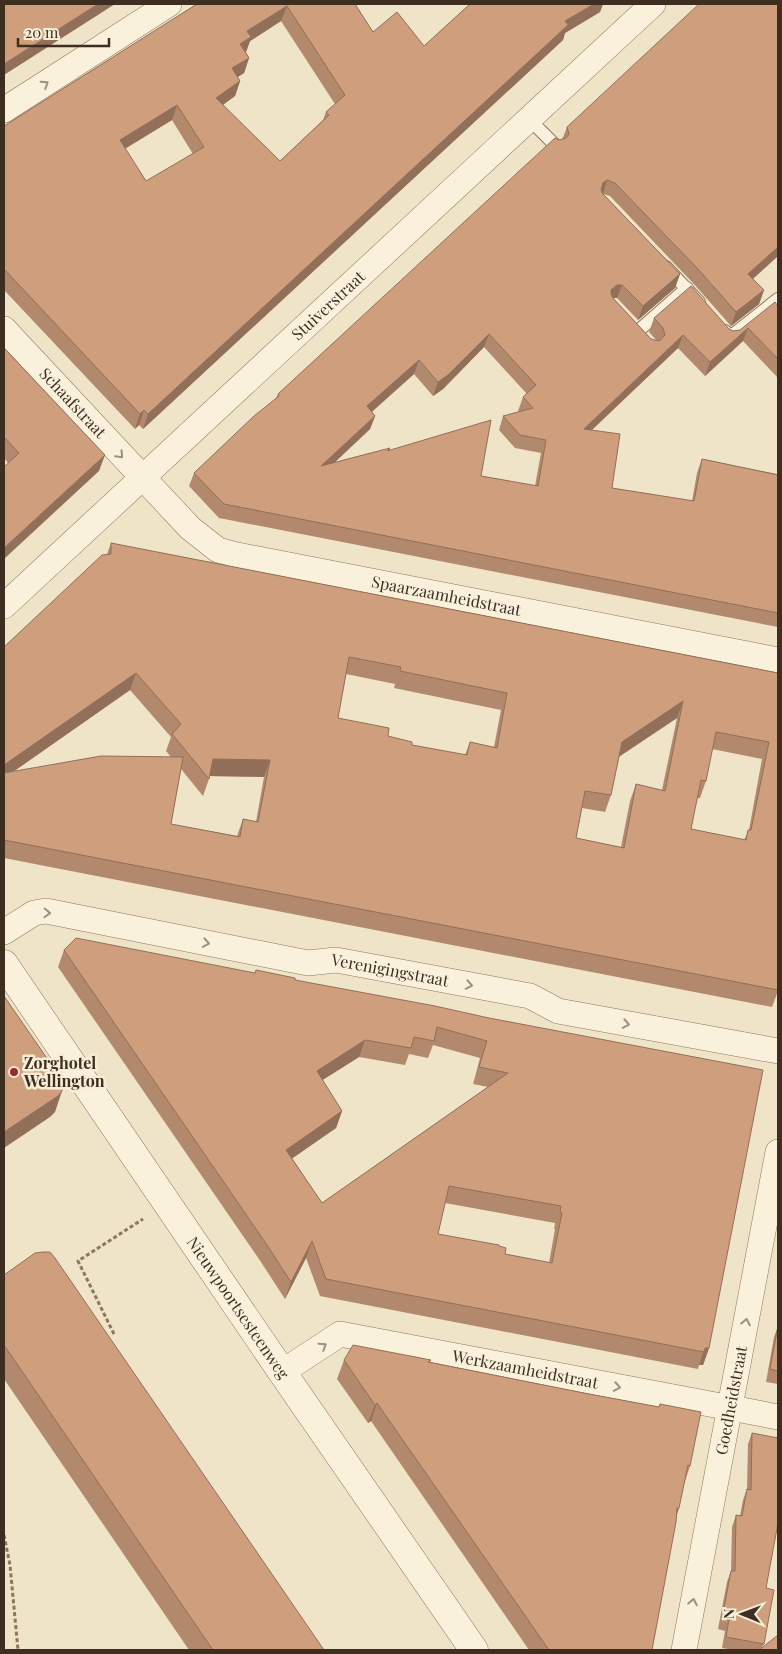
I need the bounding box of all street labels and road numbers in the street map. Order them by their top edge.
street label: Stuiverstraat [287,266,369,344]
street label: Schaafstraat [35,363,111,442]
street label: Spaarzaamheidstraat [370,570,523,620]
street label: Verenigingstraat [329,948,451,991]
street label: Nieuwpoortsesteenweg [183,1232,295,1383]
street label: Werkzaamheidstraat [450,1344,600,1393]
street label: Goedheidstraat [710,1344,751,1457]

